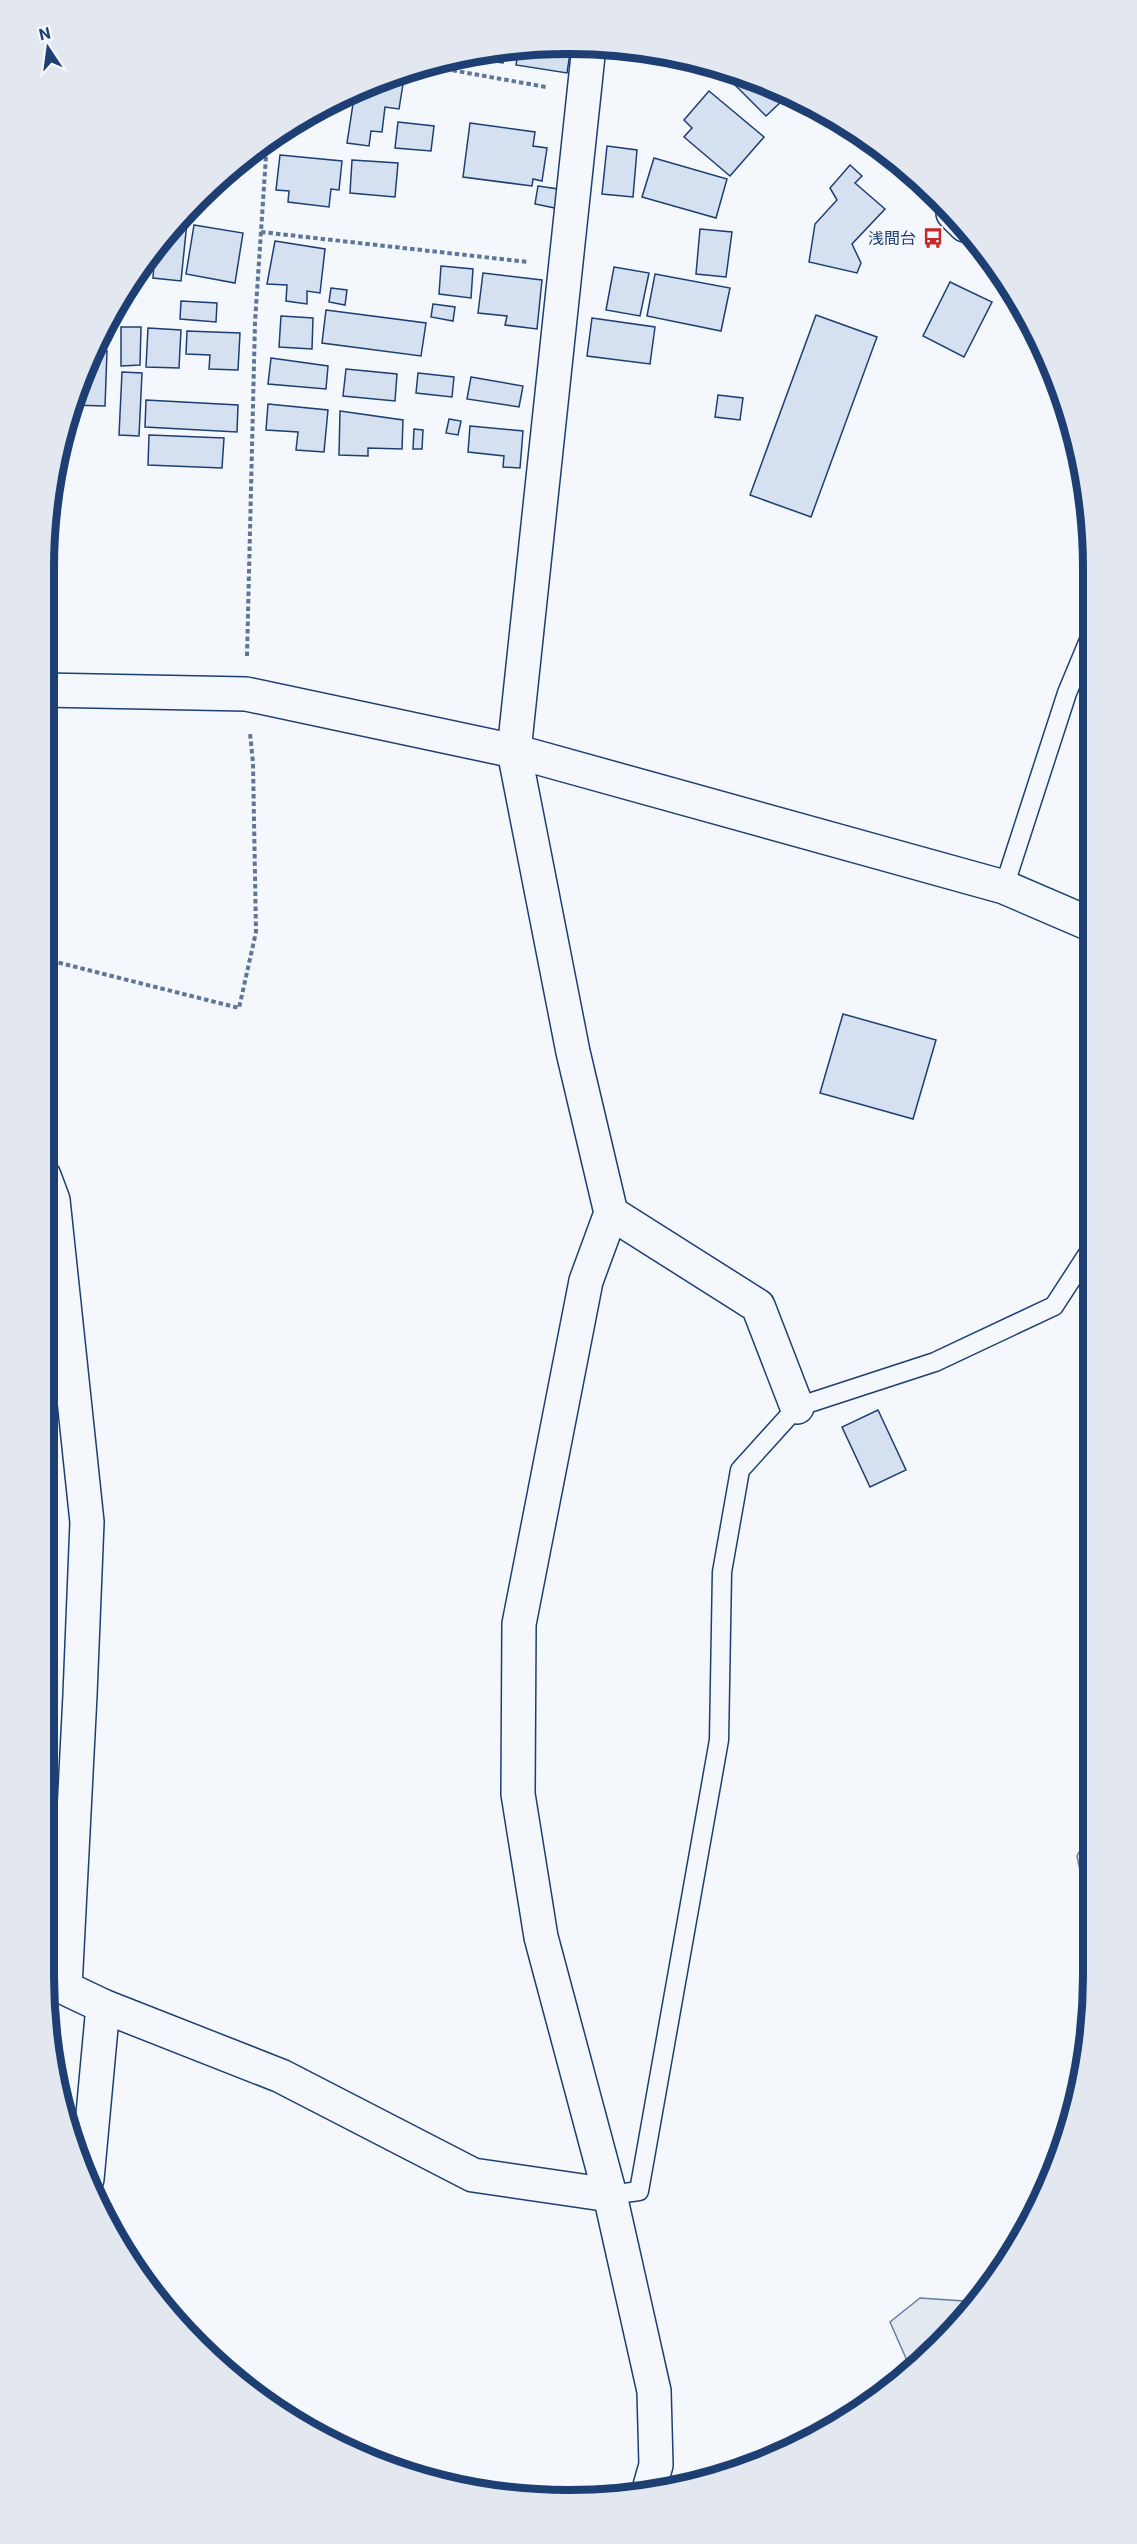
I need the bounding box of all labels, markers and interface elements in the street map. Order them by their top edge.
north arrow [18,18,78,78]
text: N [37,23,52,44]
bus stop icon: 浅間台 [921,226,945,250]
place label: 浅間台 [868,229,916,248]

